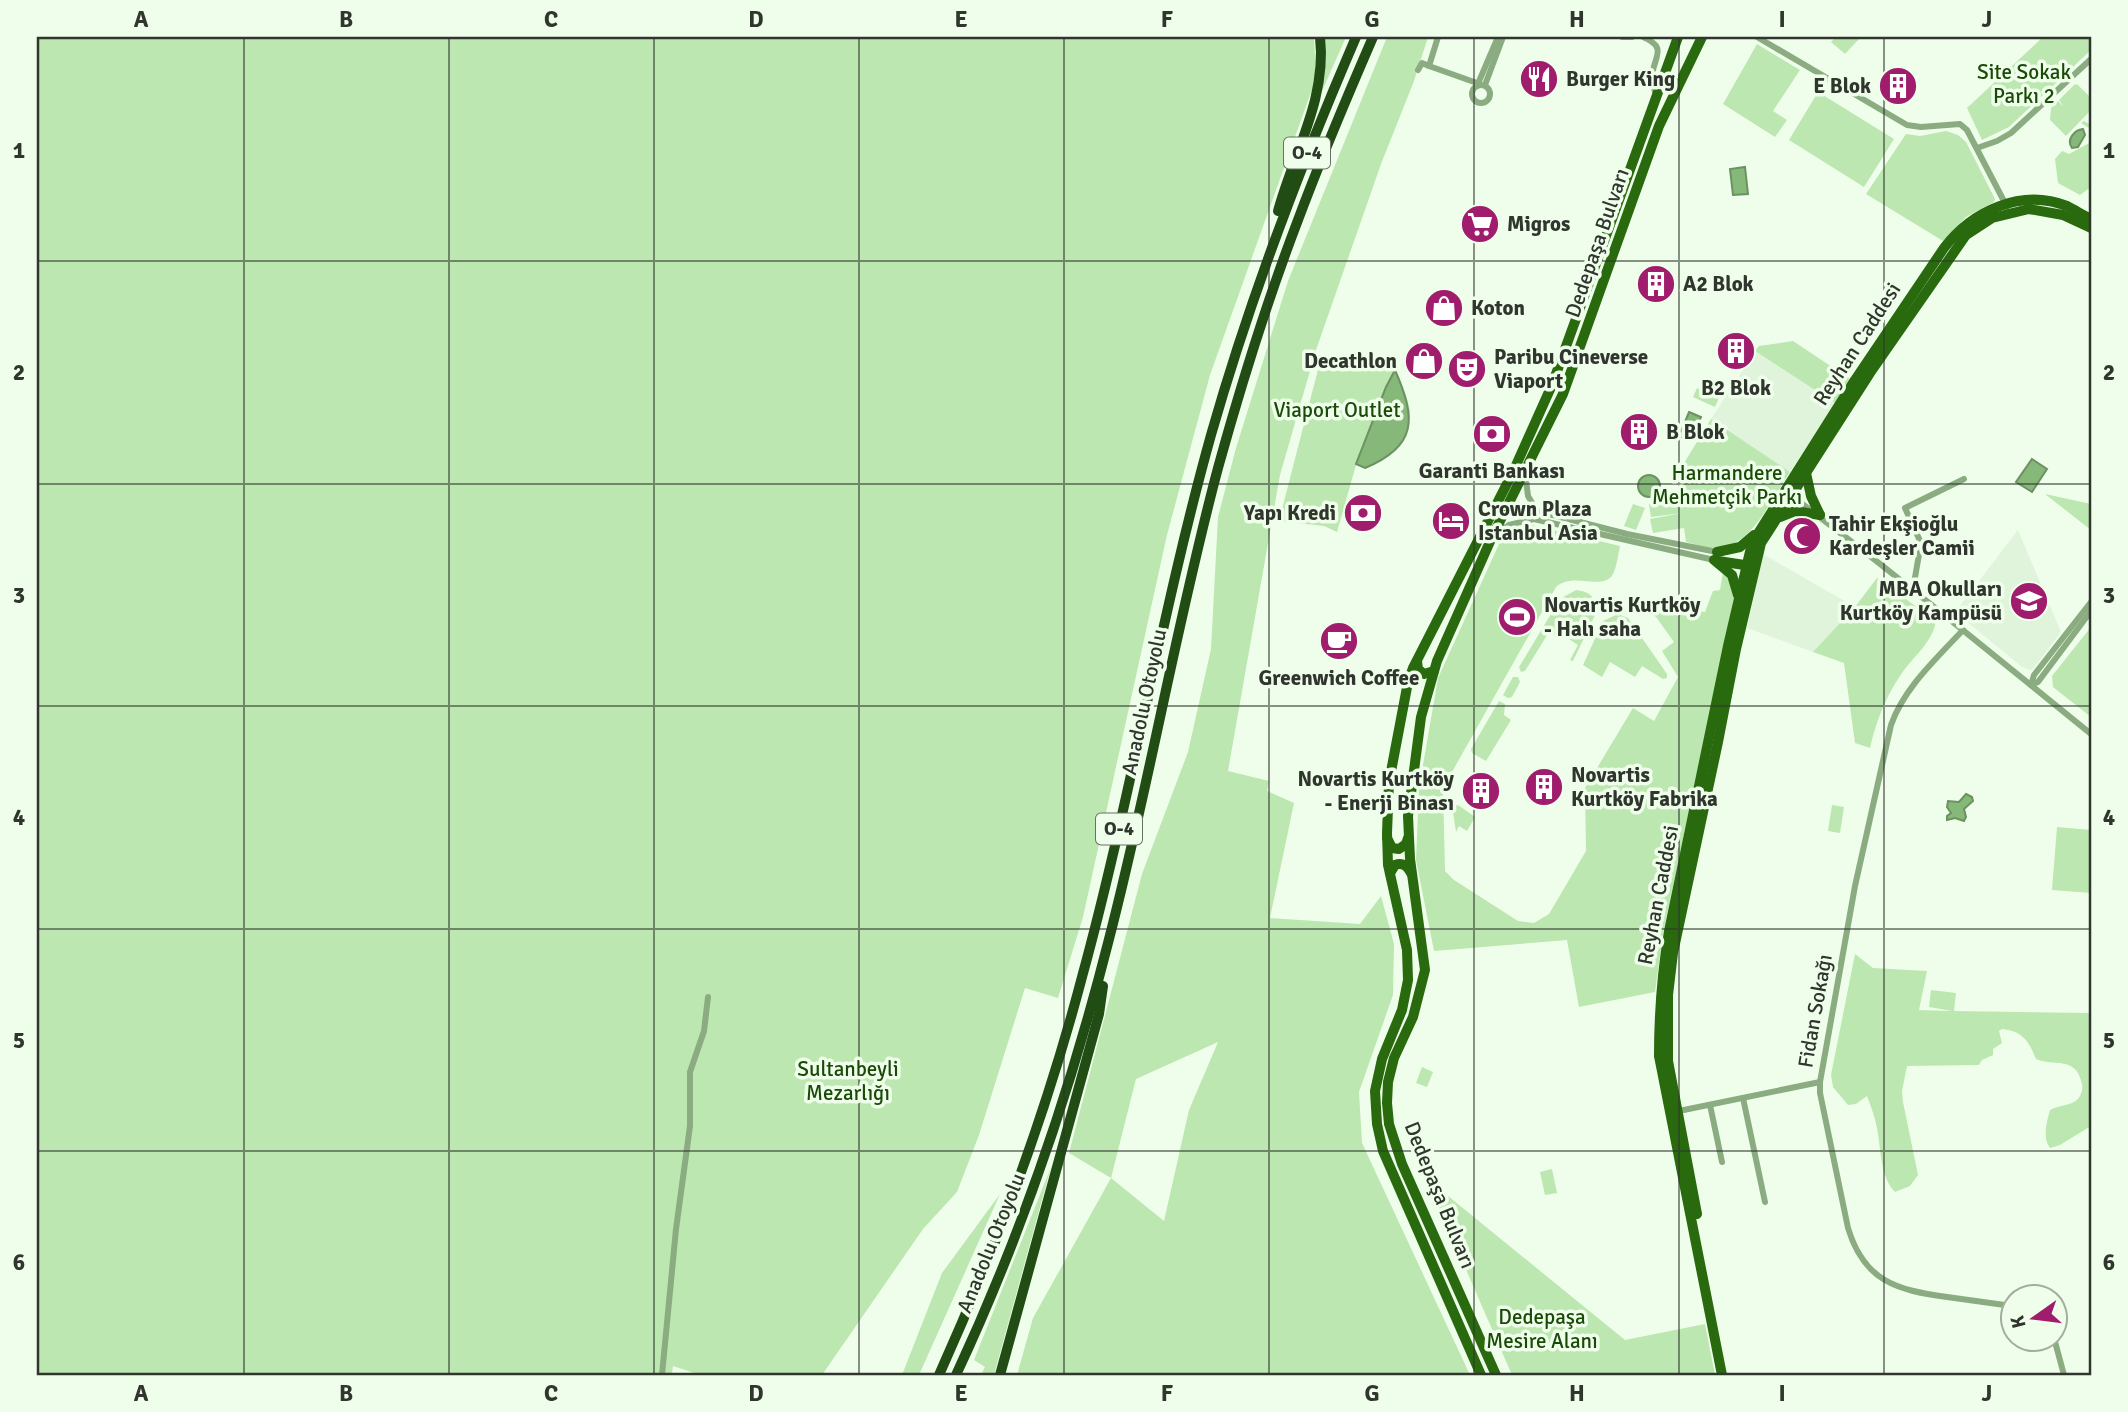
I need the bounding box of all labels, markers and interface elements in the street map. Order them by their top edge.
text: A [134,5,149,34]
text: B [339,5,353,34]
text: C [544,5,558,34]
text: D [748,5,764,34]
text: E [954,5,968,34]
text: F [1161,5,1173,34]
text: G [1364,5,1380,34]
text: H [1569,5,1585,34]
text: I [1778,5,1786,34]
text: J [1982,5,1992,34]
restaurant icon: Burger King [1518,58,1560,100]
park label: Site Sokak Parkı 2 [1977,59,2071,109]
building icon: E Blok [1877,65,1919,107]
place label: Burger King [1566,66,1675,92]
place label: E Blok [1813,73,1871,99]
text: 1 [13,136,25,165]
text: 1 [2103,136,2115,165]
road number: O-4 [1284,138,1330,168]
street label: Dedepaşa Bulvarı [1559,165,1635,321]
supermarket icon: Migros [1459,203,1501,245]
place label: Migros [1507,211,1570,237]
building icon: A2 Blok [1635,263,1677,305]
place label: A2 Blok [1683,271,1754,297]
street label: Reyhan Caddesi [1808,278,1906,410]
shop icon: Koton [1423,287,1465,329]
place label: Koton [1471,295,1525,321]
building icon: B2 Blok [1715,330,1757,372]
shop icon: Decathlon [1403,340,1445,382]
place label: Paribu Cineverse Viaport [1494,344,1648,394]
place label: Decathlon [1304,348,1397,374]
theatre icon: Paribu Cineverse Viaport [1446,348,1488,390]
text: 2 [13,358,25,387]
text: 2 [2103,358,2115,387]
place label: B2 Blok [1701,375,1771,401]
park label: Viaport Outlet [1273,397,1401,423]
building icon: B Blok [1618,411,1660,453]
bank icon: Garanti Bankası [1471,413,1513,455]
place label: B Blok [1666,419,1725,445]
place label: Garanti Bankası [1419,458,1565,484]
park label: Harmandere Mehmetçik Parkı [1652,460,1802,510]
bank icon: Yapı Kredi [1342,492,1384,534]
place label: Crown Plaza Istanbul Asia [1478,496,1598,546]
place label: Yapı Kredi [1243,500,1336,526]
hotel icon: Crown Plaza Istanbul Asia [1430,500,1472,542]
place label: Tahir Ekşioğlu Kardeşler Camii [1829,511,1975,561]
mosque icon: Tahir Ekşioğlu Kardeşler Camii [1781,515,1823,557]
place label: MBA Okulları Kurtköy Kampüsü [1840,576,2002,626]
school or university icon: MBA Okulları Kurtköy Kampüsü [2008,580,2050,622]
text: 3 [13,581,25,610]
text: 3 [2103,581,2115,610]
place label: Novartis Kurtköy - Halı saha [1544,592,1701,642]
sports icon: Novartis Kurtköy - Halı saha [1496,596,1538,638]
cafe icon: Greenwich Coffee [1318,620,1360,662]
street label: Anadolu Otoyolu [1116,627,1172,777]
place label: Greenwich Coffee [1259,665,1419,691]
place label: Novartis Kurtköy Fabrika [1571,762,1718,812]
place label: Novartis Kurtköy - Enerji Binası [1298,766,1455,816]
building icon: Novartis Kurtköy Fabrika [1523,766,1565,808]
building icon: Novartis Kurtköy - Enerji Binası [1460,770,1502,812]
text: 4 [13,803,25,832]
text: 4 [2103,803,2115,832]
road number: O-4 [1096,814,1142,844]
street label: Reyhan Caddesi [1632,823,1684,967]
street label: Fidan Sokağı [1792,952,1838,1070]
text: 5 [13,1026,25,1055]
text: 5 [2103,1026,2115,1055]
park label: Sultanbeyli Mezarlığı [797,1056,899,1106]
street label: Dedepaşa Bulvarı [1399,1118,1481,1272]
street label: Anadolu Otoyolu [951,1169,1031,1317]
text: 6 [13,1248,25,1277]
text: 6 [2103,1248,2115,1277]
north arrow [1998,1282,2068,1352]
park label: Dedepaşa Mesire Alanı [1486,1304,1598,1354]
text: K [2005,1313,2032,1330]
text: A [134,1379,149,1408]
text: B [339,1379,353,1408]
text: C [544,1379,558,1408]
text: D [748,1379,764,1408]
text: E [954,1379,968,1408]
text: F [1161,1379,1173,1408]
text: G [1364,1379,1380,1408]
text: H [1569,1379,1585,1408]
text: I [1778,1379,1786,1408]
text: J [1982,1379,1992,1408]

